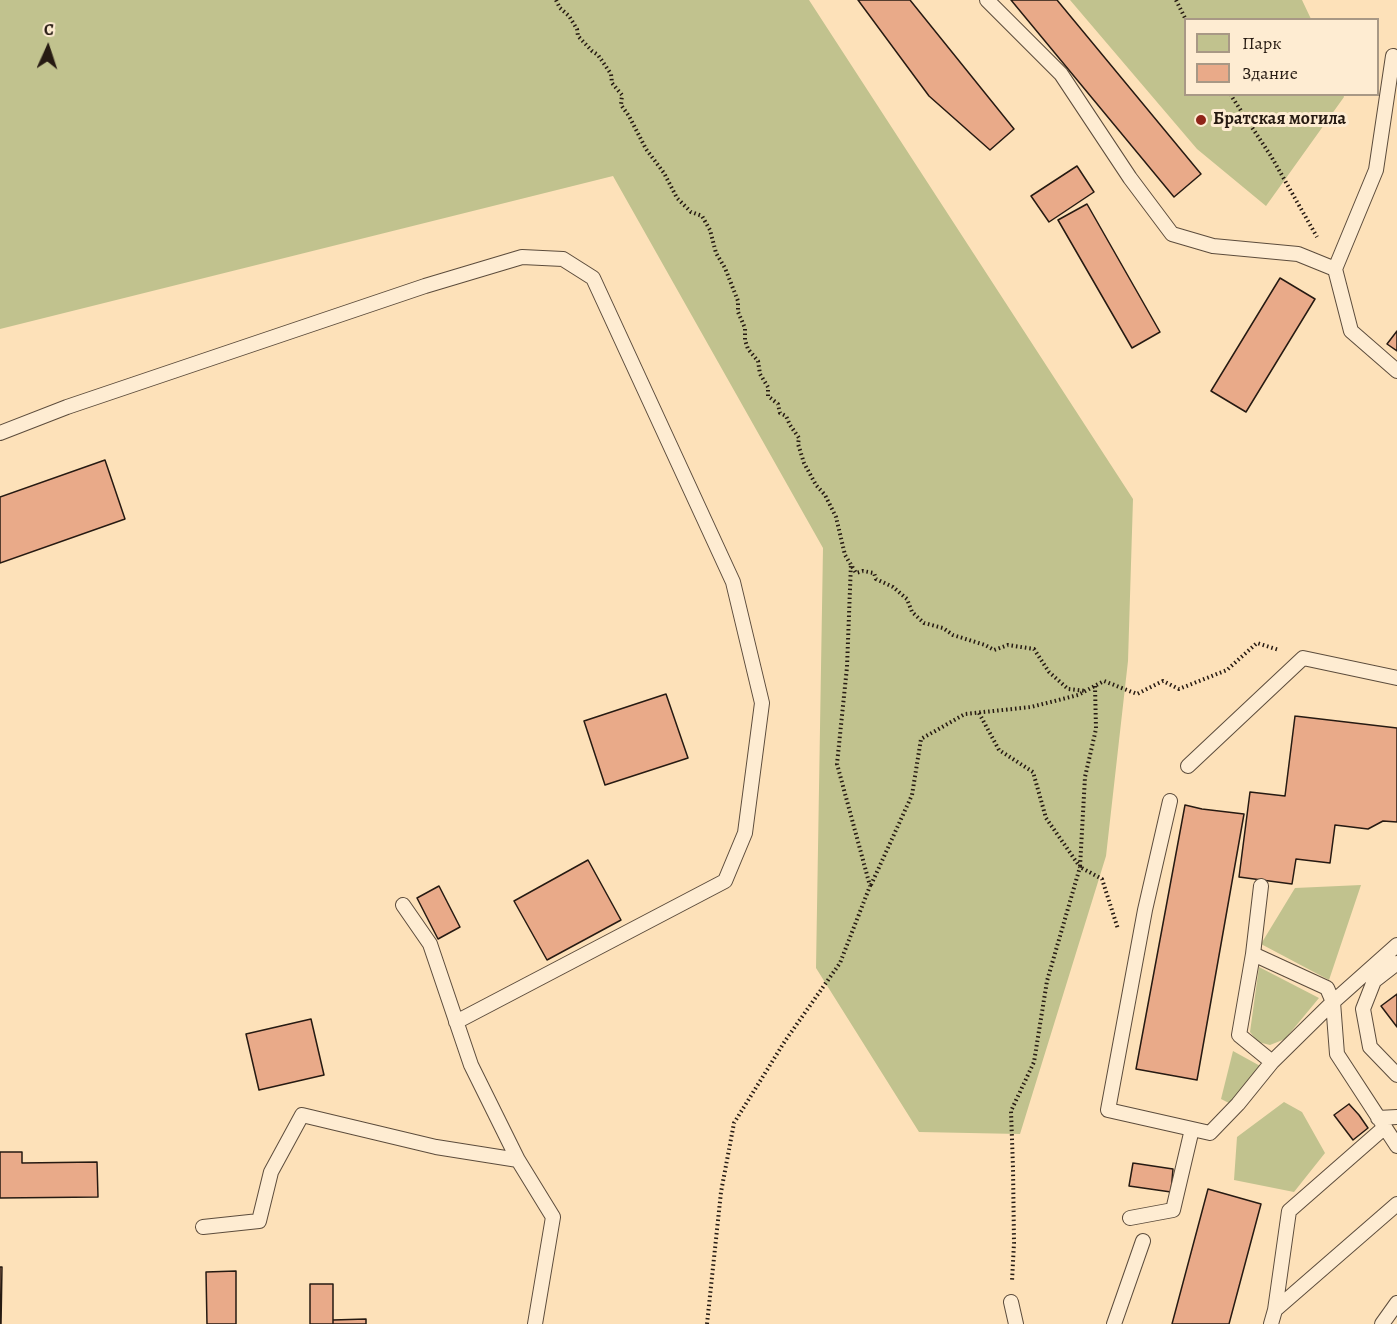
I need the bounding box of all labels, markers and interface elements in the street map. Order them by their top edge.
north arrow [18,18,78,78]
legend [1184,18,1379,96]
text: С [43,19,54,41]
text: Парк [1242,31,1282,55]
text: Здание [1242,61,1298,85]
place label: Братская могила [1213,109,1346,131]
marker: Братская могила [1194,113,1208,127]

